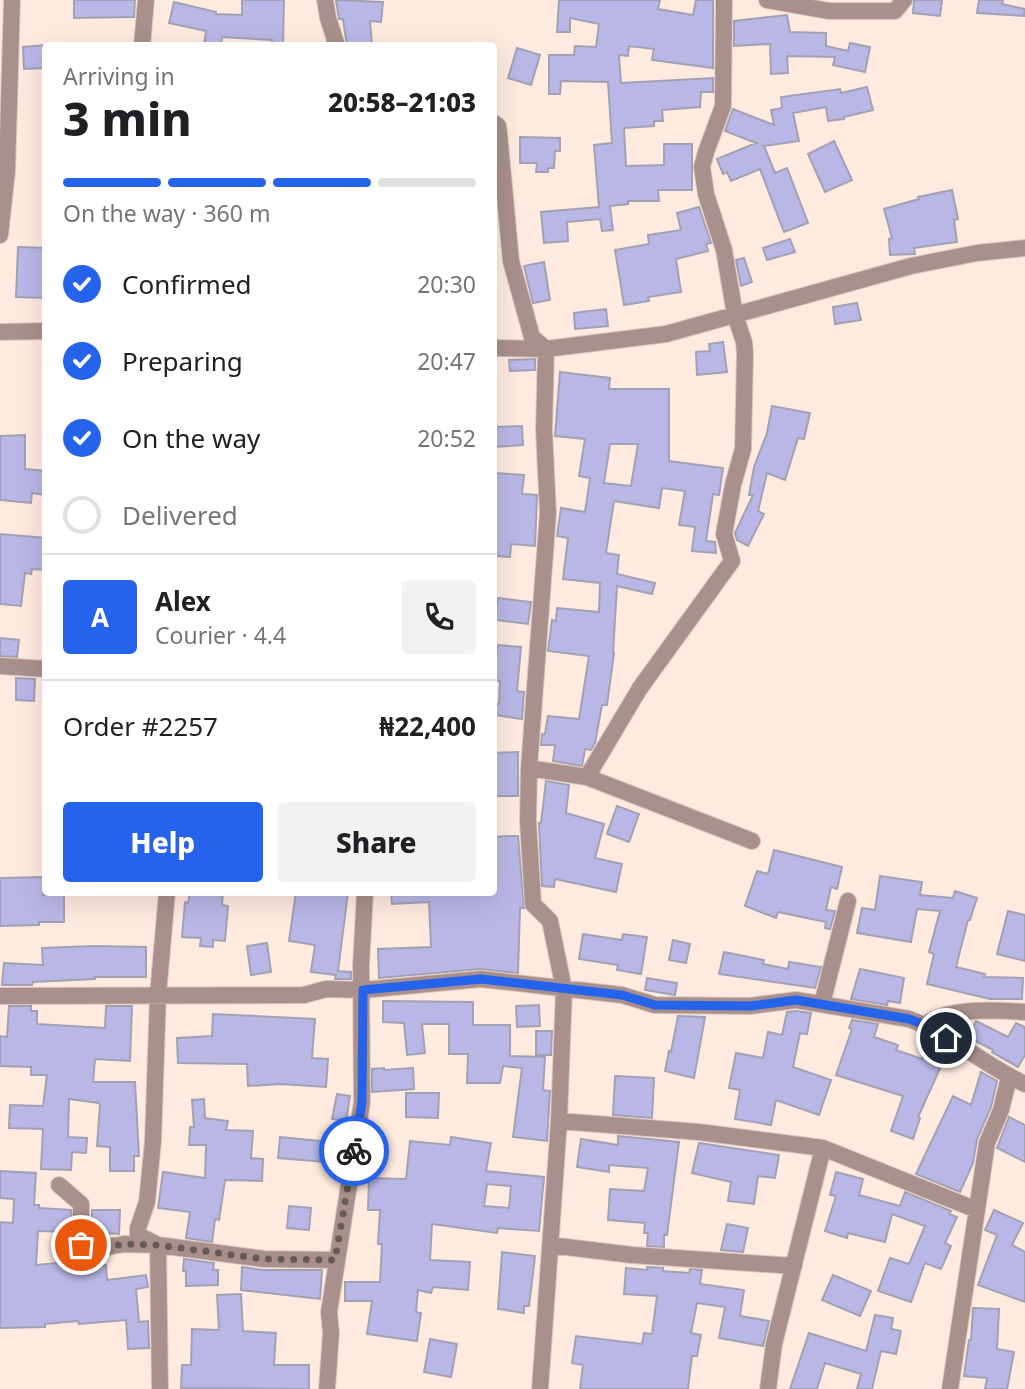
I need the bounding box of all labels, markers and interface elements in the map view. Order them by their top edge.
text: Arriving in [63,60,175,92]
text: 20:58–21:03 [328,84,476,120]
text: 3 min [63,87,192,149]
text: On the way · 360 m [63,197,270,229]
icon: check [63,265,101,303]
text: Confirmed [122,266,252,302]
text: 20:30 [417,268,476,300]
icon: check [63,342,101,380]
text: Preparing [122,343,243,379]
text: 20:47 [417,345,476,377]
icon: check [63,419,101,457]
text: On the way [122,420,260,456]
text: 20:52 [417,422,476,454]
text: Delivered [122,497,238,533]
button: phone [402,580,476,654]
text: Alex [155,583,211,619]
text: A [91,599,109,635]
text: Courier · 4.4 [155,619,286,651]
text: Order #2257 [63,708,218,744]
text: ₦22,400 [379,708,476,744]
button: Help [63,802,263,882]
button: Share [277,802,476,882]
pin [916,1008,976,1068]
icon: home [927,1019,965,1057]
courier [319,1116,389,1186]
icon: bike [335,1132,373,1170]
pin [51,1215,111,1275]
icon: bag [62,1226,100,1264]

